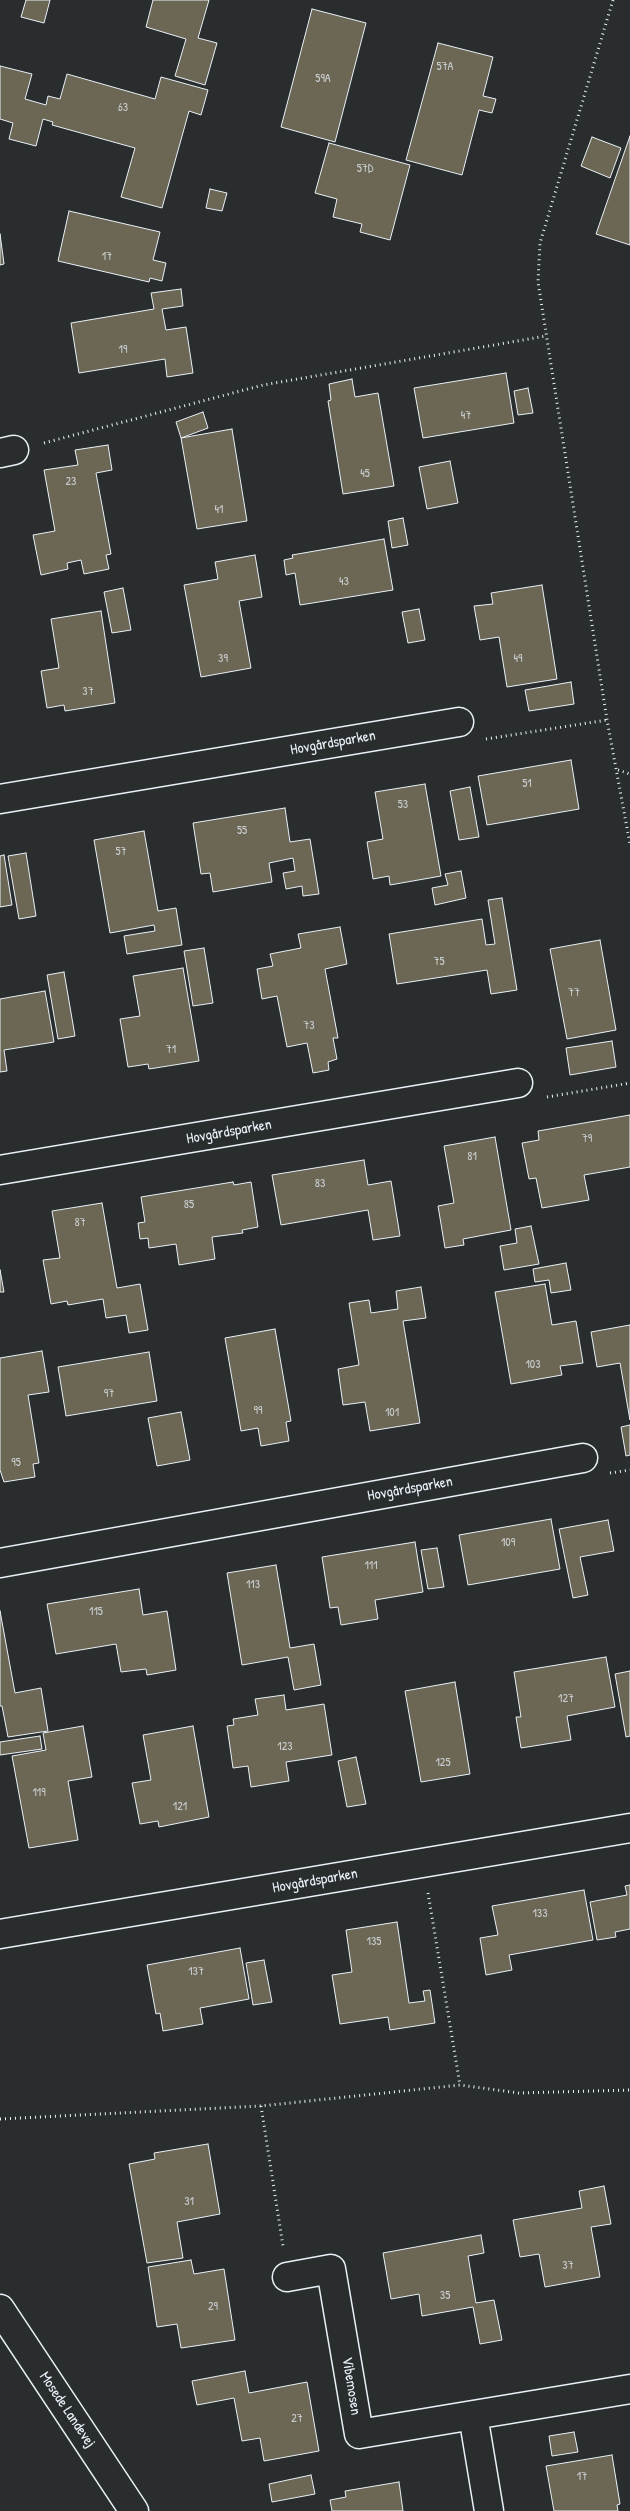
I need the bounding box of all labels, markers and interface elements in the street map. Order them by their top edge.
house number: 57A [437,60,453,74]
house number: 59A [315,72,331,86]
house number: 63 [118,101,128,115]
house number: 57D [357,162,373,176]
house number: 17 [102,250,112,264]
house number: 19 [119,343,127,357]
house number: 47 [461,409,471,423]
house number: 45 [360,467,370,481]
house number: 23 [66,475,76,489]
house number: 41 [215,503,223,517]
house number: 43 [339,575,349,589]
house number: 39 [218,652,228,666]
house number: 49 [514,652,522,666]
house number: 37 [82,685,94,699]
street label: Hovgårdsparken [289,727,377,759]
house number: 51 [522,777,532,791]
house number: 53 [398,798,408,812]
house number: 55 [237,824,247,838]
house number: 57 [115,845,127,859]
house number: 75 [433,955,445,969]
house number: 77 [568,986,580,1000]
house number: 73 [303,1019,315,1033]
house number: 71 [166,1043,176,1057]
street label: Hovgårdsparken [185,1116,273,1148]
house number: 79 [582,1132,592,1146]
house number: 81 [467,1150,477,1164]
house number: 83 [315,1177,325,1191]
house number: 85 [184,1198,194,1212]
house number: 87 [74,1216,86,1230]
house number: 103 [525,1358,541,1372]
house number: 97 [104,1387,114,1401]
house number: 99 [254,1404,262,1418]
house number: 101 [385,1406,399,1420]
house number: 95 [11,1456,21,1470]
street label: Hovgårdsparken [366,1473,454,1505]
house number: 109 [501,1536,515,1550]
house number: 111 [364,1559,378,1573]
house number: 113 [246,1578,260,1592]
house number: 115 [89,1605,103,1619]
house number: 127 [558,1692,574,1706]
house number: 123 [277,1740,293,1754]
house number: 125 [435,1756,451,1770]
house number: 119 [32,1786,46,1800]
house number: 121 [173,1800,187,1814]
street label: Hovgårdsparken [271,1865,359,1897]
house number: 133 [532,1907,548,1921]
house number: 135 [367,1935,381,1949]
house number: 137 [188,1965,204,1979]
house number: 31 [184,2195,194,2209]
house number: 37 [562,2259,574,2273]
house number: 35 [440,2289,450,2303]
house number: 29 [208,2300,218,2314]
street label: Vibemosen [338,2356,364,2416]
street label: Mosede Landevej [35,2369,99,2451]
house number: 27 [291,2412,303,2426]
house number: 17 [577,2470,587,2484]

